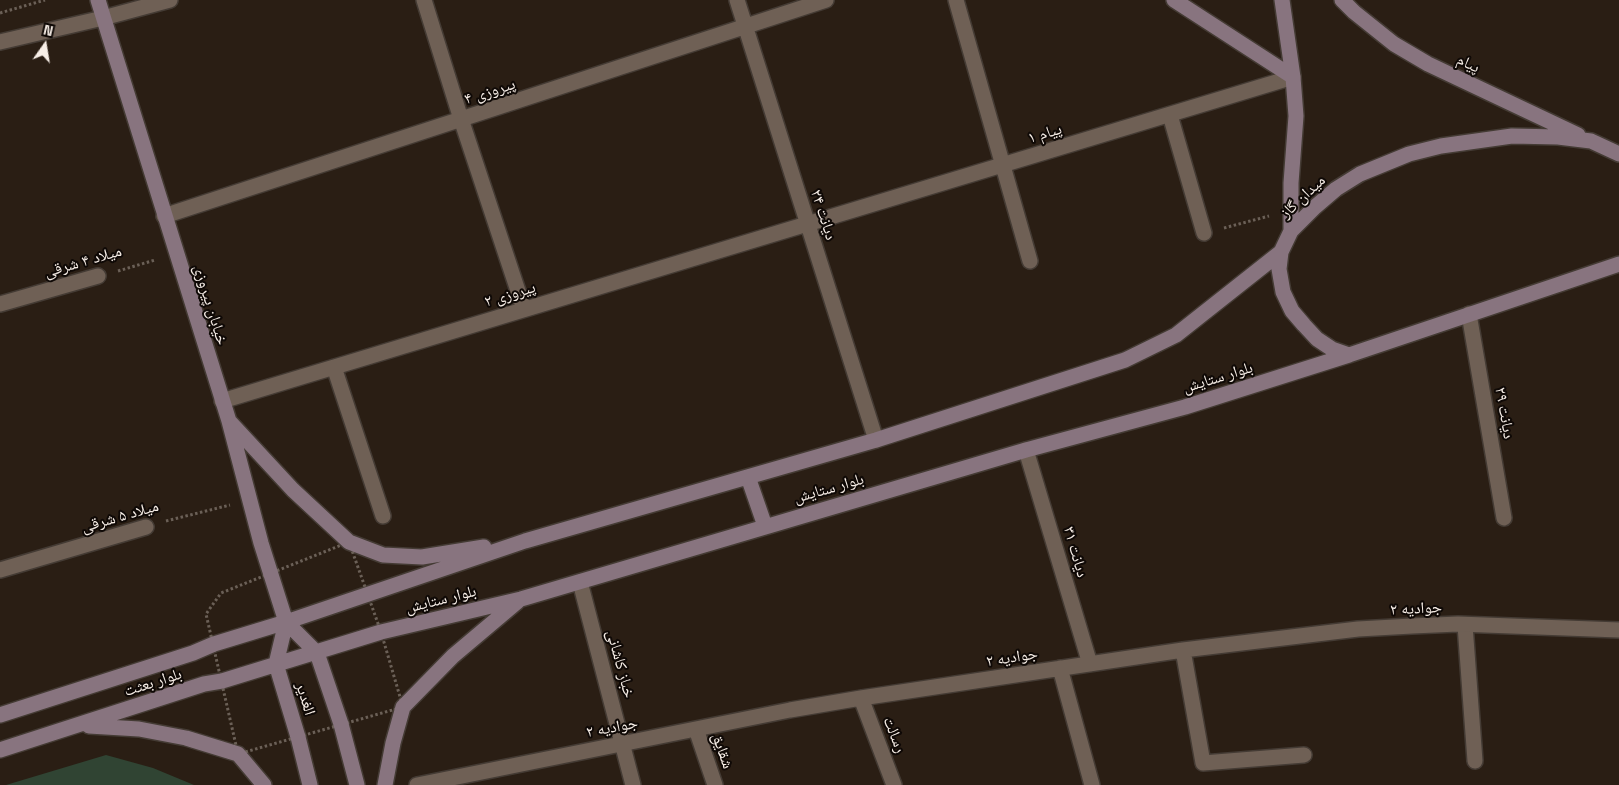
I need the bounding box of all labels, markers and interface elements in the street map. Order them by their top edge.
north arrow [20,20,70,70]
text: N [42,21,55,40]
street label: پیام [1453,50,1483,78]
street label: پیروزی ۴ [462,75,518,109]
street label: پیام ۱ [1026,120,1064,148]
street label: میدان گاز [1276,171,1330,223]
street label: دیانت ۲۴ [806,187,840,243]
street label: میلاد ۴ شرقی [42,242,124,282]
street label: خیابان پیروزی [189,262,231,348]
street label: پیروزی ۲ [482,278,538,312]
street label: بلوار ستایش [1181,358,1255,398]
street label: دیانت ۲۹ [1490,386,1518,440]
street label: بلوار ستایش [792,470,866,508]
street label: میلاد ۵ شرقی [79,497,161,537]
street label: دیانت ۳۱ [1059,524,1091,580]
street label: بلوار ستایش [404,582,478,618]
street label: جوادیه ۲ [1389,598,1443,620]
street label: خباز کاشانی [602,628,638,700]
street label: جوادیه ۲ [985,644,1039,672]
street label: بلوار بعثت [122,665,184,701]
street label: الغدیر [291,680,319,718]
street label: جوادیه ۲ [585,714,639,742]
street label: رسالت [878,714,910,756]
street label: شقایق [707,731,737,771]

